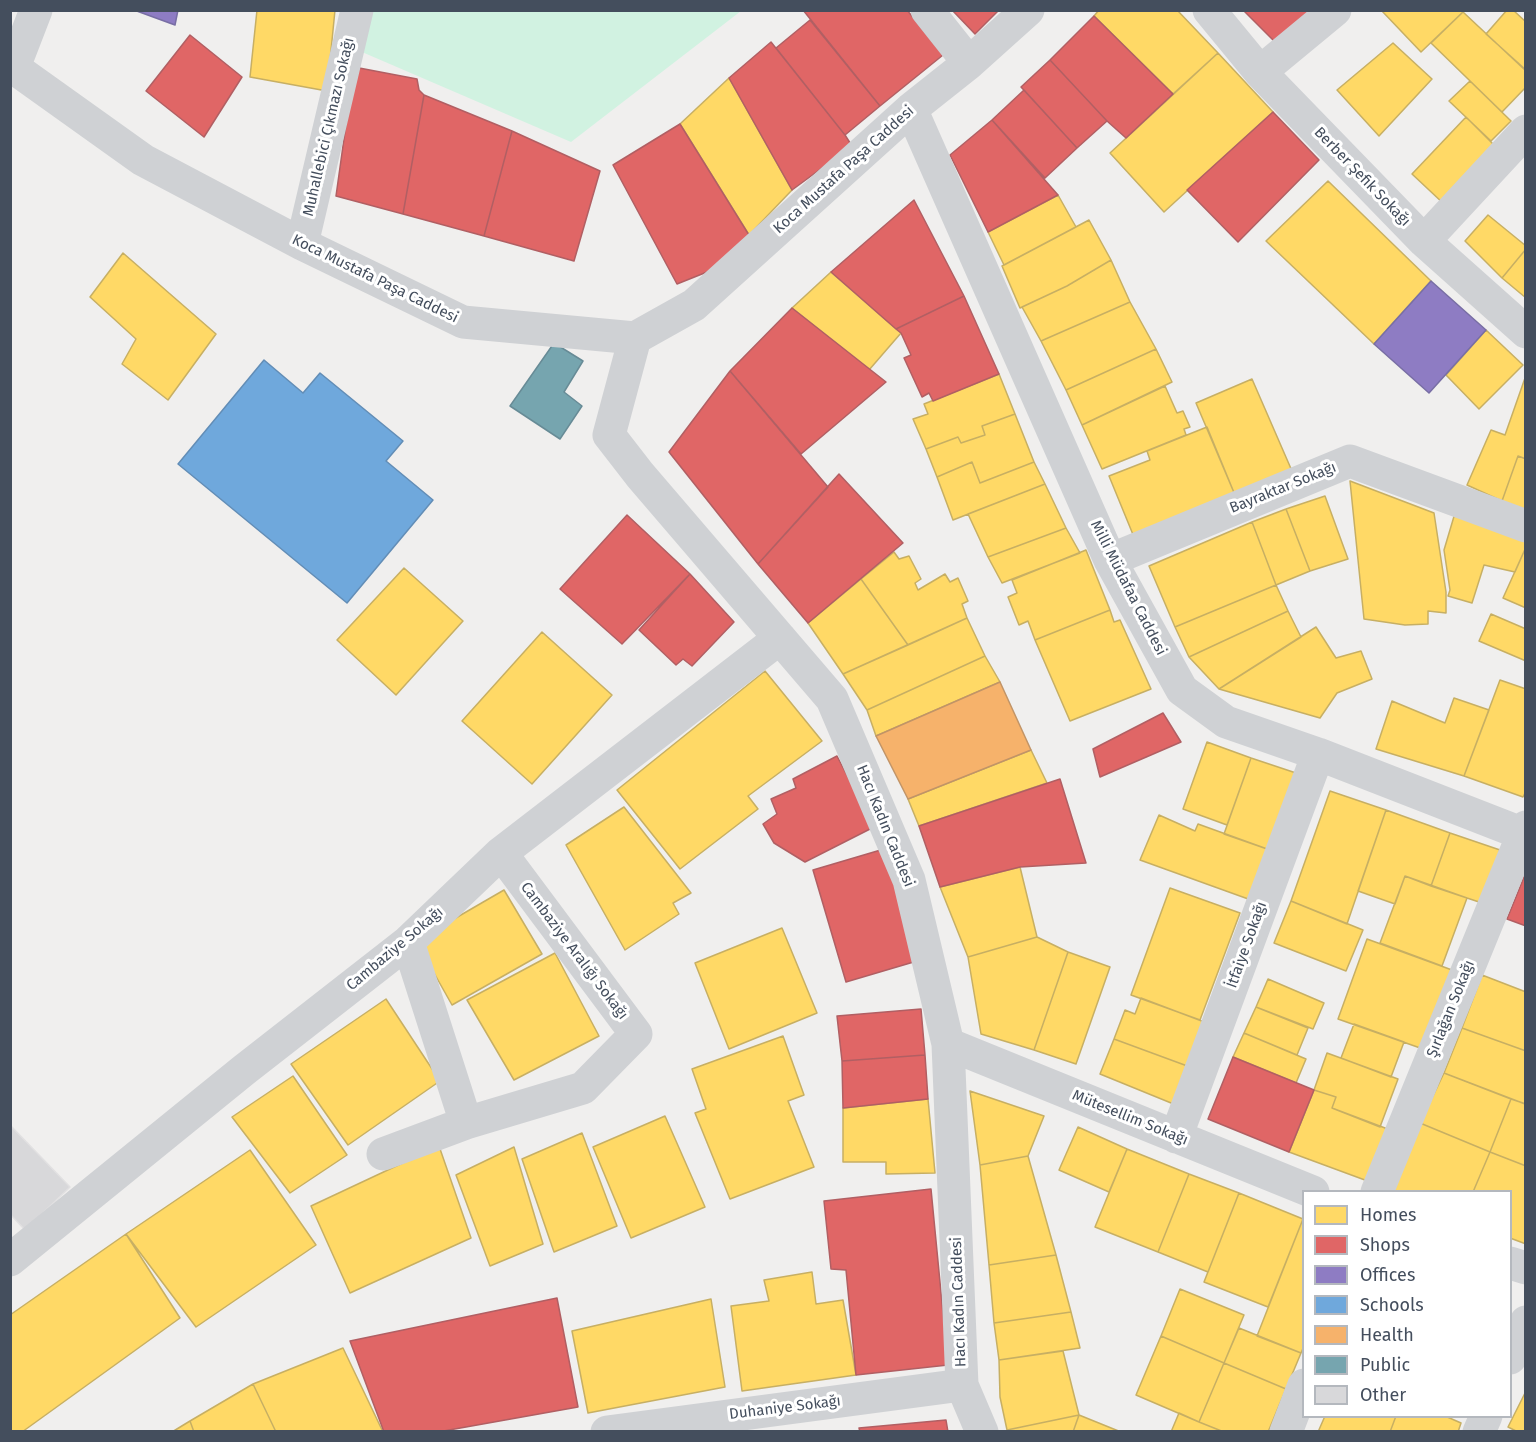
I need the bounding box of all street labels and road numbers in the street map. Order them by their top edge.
street label: Muhallebici Çıkmazı Sokağı [300,36,358,218]
street label: Koca Mustafa Paşa Caddesi [770,102,918,238]
street label: Berber Şefik Sokağı [1310,124,1414,230]
street label: Koca Mustafa Paşa Caddesi [289,231,461,327]
street label: Bayraktar Sokağı [1227,458,1339,518]
street label: Milli Müdafaa Caddesi [1086,517,1170,659]
street label: Hacı Kadın Caddesi [852,762,918,890]
street label: Cambaziye Aralığı Sokağı [516,879,632,1023]
street label: İtfaiye Sokağı [1223,899,1271,991]
street label: Cambaziye Sokağı [343,903,447,995]
street label: Şırlağan Sokağı [1423,958,1479,1060]
street label: Mütesellim Sokağı [1070,1087,1190,1149]
street label: Hacı Kadın Caddesi [948,1237,970,1367]
street label: Duhaniye Sokağı [728,1392,842,1424]

